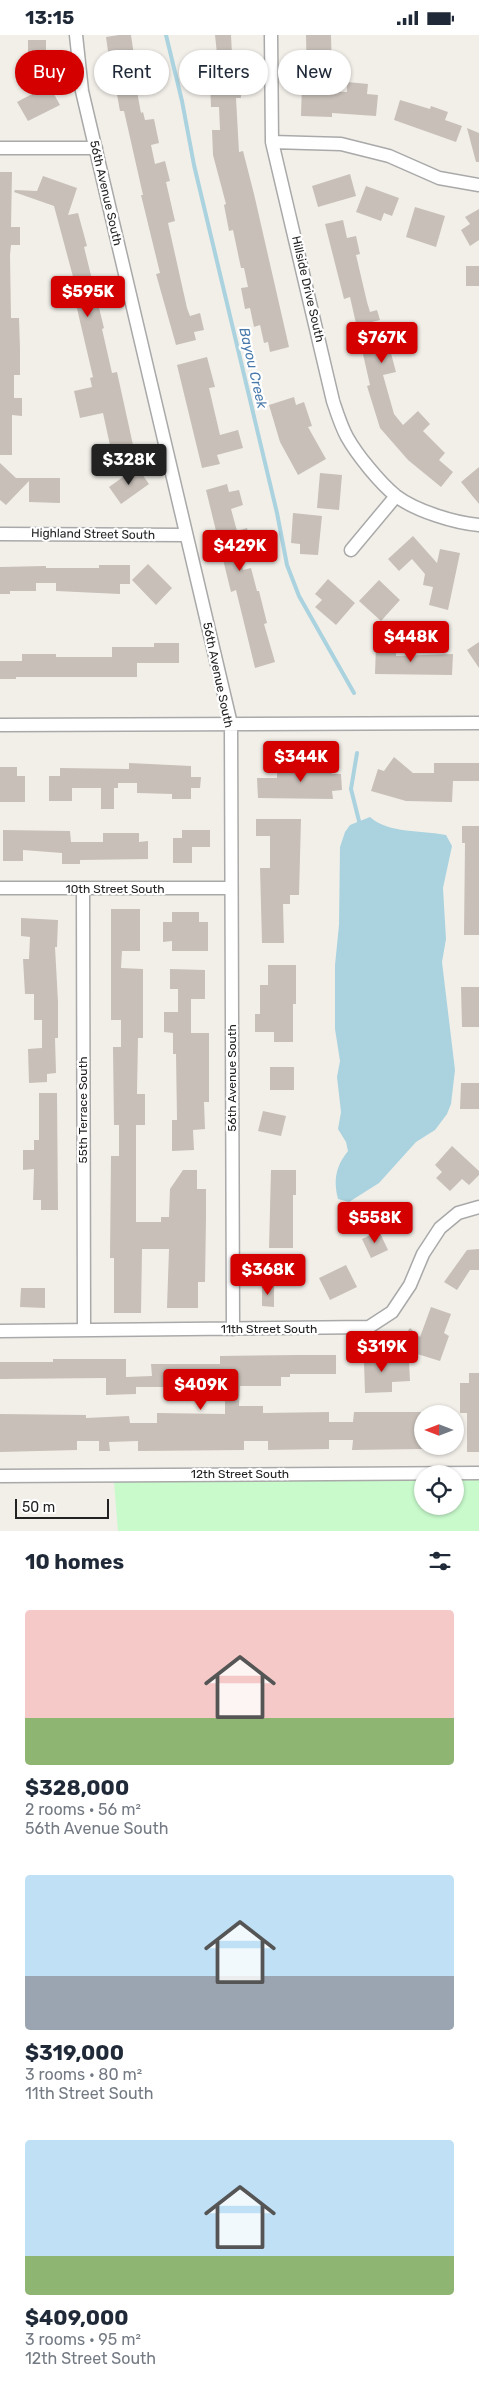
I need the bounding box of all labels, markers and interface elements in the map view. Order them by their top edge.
text: 13:15 [25,6,74,29]
chip: Buy [15,50,84,95]
chip: Rent [94,50,169,95]
chip: Filters [179,50,268,95]
chip: New [278,50,351,95]
street label: 56th Avenue South [87,139,125,247]
street label: Hillside Drive South [289,235,327,343]
pin: $595K [53,275,123,318]
text: $595K [62,282,114,301]
pin: $767K [347,321,417,364]
water label: Bayou Creek [235,326,271,411]
text: $767K [357,328,407,347]
pin: $328K [94,443,164,486]
text: $328K [102,450,156,469]
street label: Highland Street South [31,526,155,542]
pin: $429K [205,529,275,572]
text: $429K [214,536,266,555]
street label: 56th Avenue South [200,621,236,729]
pin: $448K [376,621,446,663]
text: $448K [384,627,438,646]
pin: $344K [266,741,336,783]
text: $344K [274,747,328,766]
street label: 10th Street South [66,882,164,896]
street label: 56th Avenue South [225,1024,239,1132]
street label: 55th Terrace South [76,1057,90,1163]
pin: $558K [340,1201,410,1244]
text: $558K [349,1208,401,1227]
pin: $368K [233,1253,303,1296]
text: $368K [241,1260,295,1279]
street label: 11th Street South [221,1322,317,1336]
pin: $319K [347,1331,417,1373]
text: $319K [357,1337,407,1356]
pin: $409K [166,1369,236,1411]
text: $409K [174,1375,228,1394]
north arrow [414,1405,464,1455]
map controls [414,1405,464,1515]
button: locate [414,1465,464,1515]
street label: 12th Street South [191,1467,289,1481]
scale bar [15,1496,109,1519]
text: 50 m [22,1499,55,1516]
icon: filters [426,1547,454,1575]
text: 10 homes [25,1549,124,1574]
icon: home [195,1642,285,1732]
text: $328,000 [25,1775,129,1800]
text: 2 rooms · 56 m² [25,1800,141,1819]
text: 56th Avenue South [25,1819,168,1838]
icon: home [195,1907,285,1997]
text: $319,000 [25,2040,124,2065]
text: 3 rooms · 80 m² [25,2065,142,2084]
text: 11th Street South [25,2084,154,2103]
icon: home [195,2172,285,2262]
text: $409,000 [25,2305,129,2330]
text: 3 rooms · 95 m² [25,2330,141,2349]
text: 12th Street South [25,2349,156,2368]

